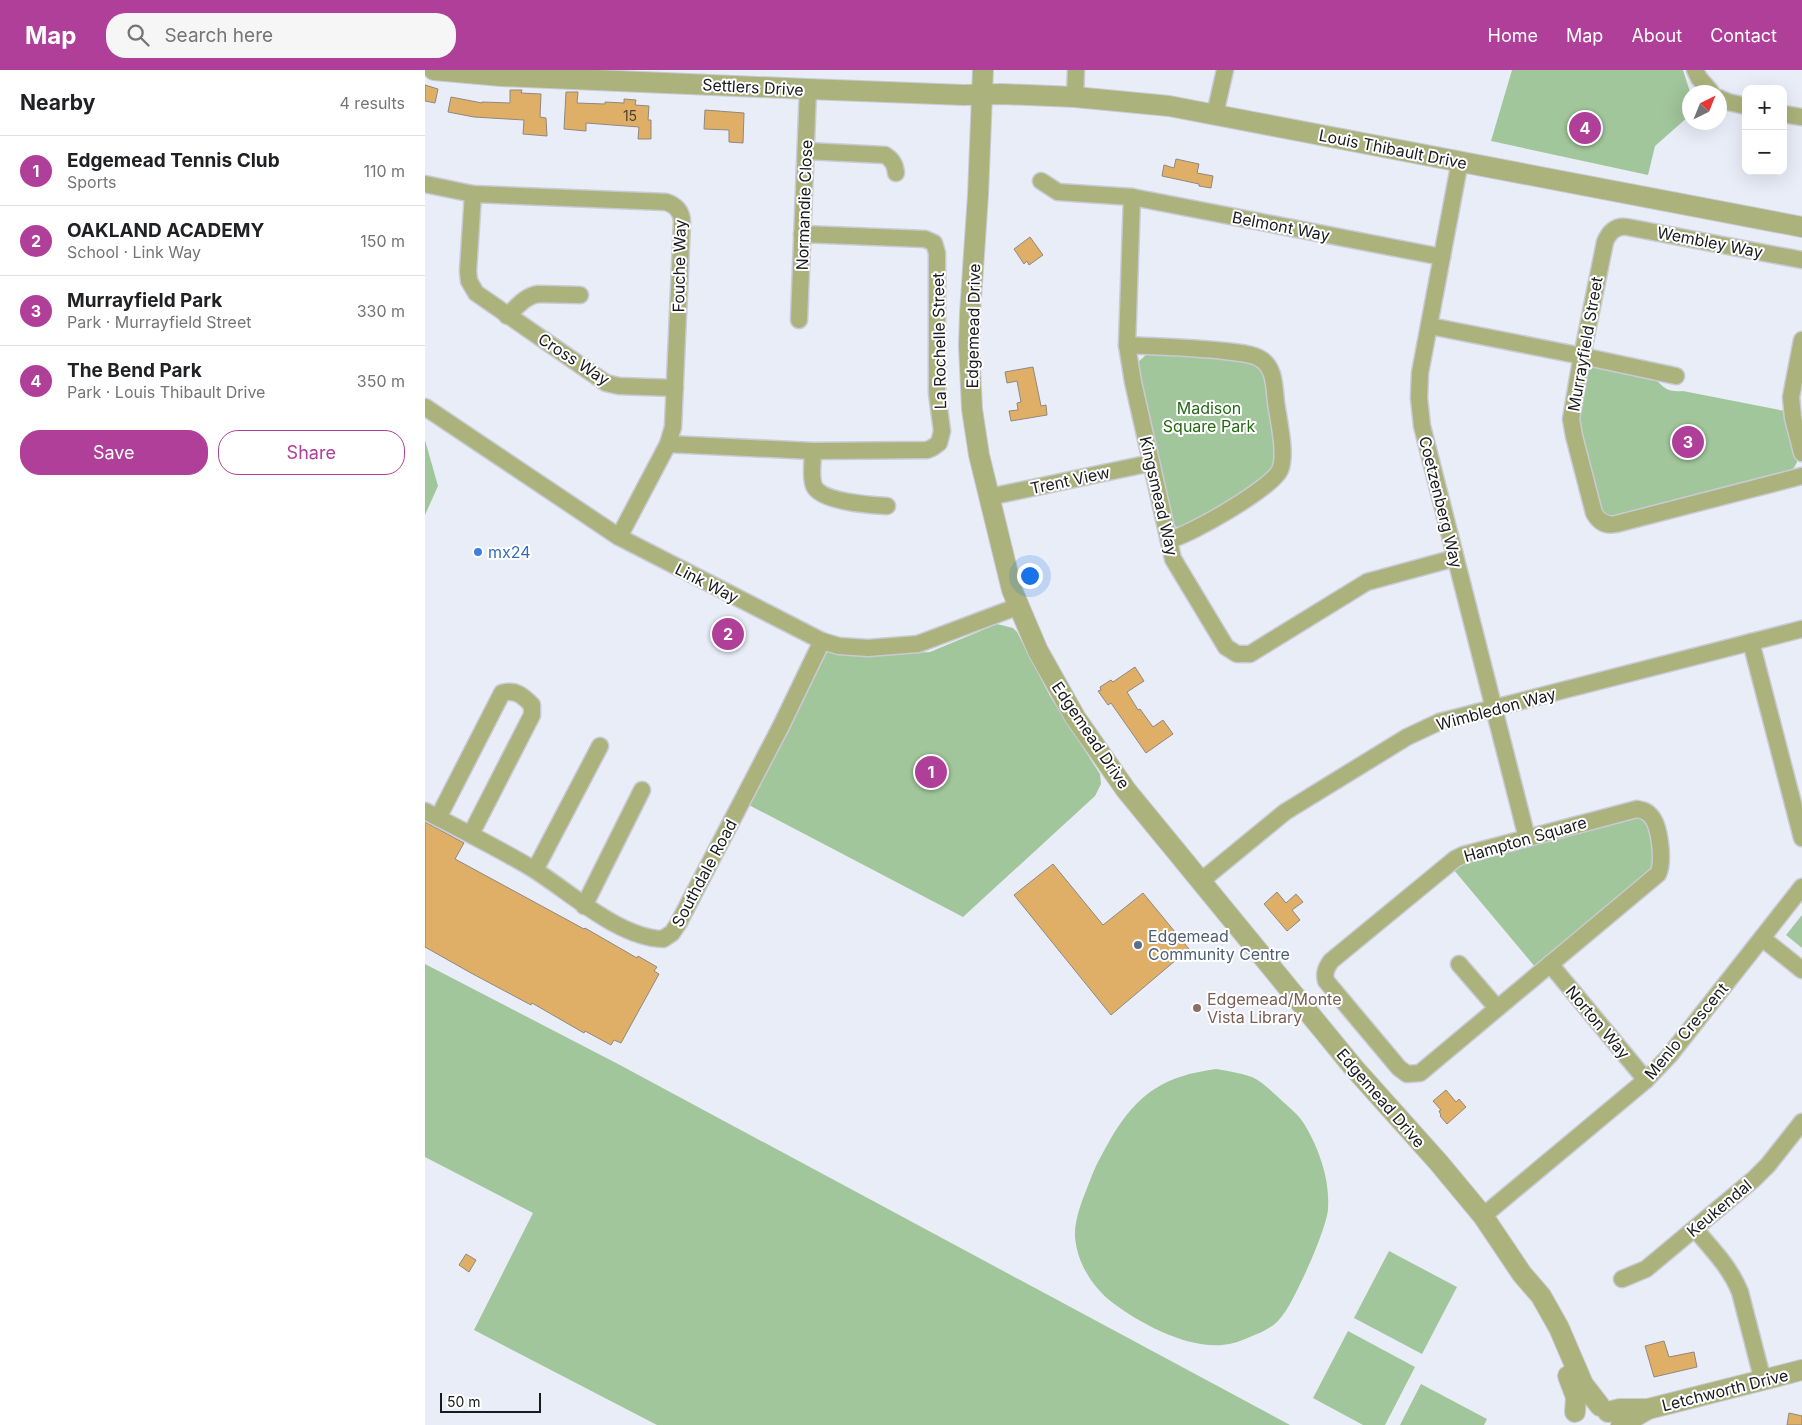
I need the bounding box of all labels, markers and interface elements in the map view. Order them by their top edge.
search box [106,13,456,58]
text: Map [25,21,76,50]
icon: search [124,21,152,49]
text: Search here [164,24,273,47]
text: Home [1488,25,1538,46]
text: Map [1566,25,1603,46]
text: About [1631,25,1682,46]
text: Contact [1710,25,1777,46]
street label: Settlers Drive [702,74,804,100]
north arrow [1682,85,1727,130]
map controls [1742,85,1787,175]
button: + [1742,85,1787,130]
text: Nearby [20,90,95,115]
text: 4 results [340,93,405,113]
house number: 15 [623,107,637,124]
pin: 4 [1569,109,1601,147]
street label: Louis Thibault Drive [1317,125,1469,173]
button: − [1742,130,1787,175]
street label: Normandie Close [792,139,816,271]
text: Edgemead Tennis Club [67,149,280,172]
text: 1 [33,161,39,181]
text: 110 m [363,161,405,181]
text: Sports [67,172,116,192]
street label: Belmont Way [1230,207,1332,245]
text: OAKLAND ACADEMY [67,219,264,242]
street label: Fouche Way [668,219,690,313]
street label: Wembley Way [1655,222,1765,262]
text: 2 [31,231,41,251]
text: 150 m [360,231,405,251]
text: School · Link Way [67,242,201,262]
street label: Edgemead Drive [962,263,984,389]
street label: La Rochelle Street [928,272,950,410]
street label: Murrayfield Street [1563,275,1607,413]
text: Murrayfield Park [67,289,222,312]
text: 3 [31,301,41,321]
text: 330 m [357,301,405,321]
text: Park · Murrayfield Street [67,312,252,332]
street label: Cross Way [535,329,613,389]
text: The Bend Park [67,359,202,382]
text: 4 [31,371,41,391]
text: 350 m [357,371,405,391]
text: Park · Louis Thibault Drive [67,382,265,402]
park label: Madison Square Park [1163,398,1255,436]
pin: 3 [1672,423,1704,461]
button: Save [20,430,208,475]
button: Share [218,430,405,475]
street label: Kingsmead Way [1136,434,1182,558]
street label: Coetzenberg Way [1415,434,1467,570]
street label: Trent View [1028,462,1112,498]
place label: mx24 [488,542,531,562]
marker: mx24 [472,546,484,558]
street label: Link Way [672,559,742,607]
your location [1017,563,1043,589]
pin: 2 [712,615,744,653]
street label: Edgemead Drive [1048,678,1134,792]
street label: Wimbledon Way [1434,683,1558,735]
pin: 1 [915,753,947,791]
street label: Hampton Square [1461,812,1589,866]
street label: Southdale Road [667,816,741,930]
place label: Edgemead Community Centre [1148,926,1290,964]
marker: Edgemead Community Centre [1132,939,1144,951]
street label: Menlo Crescent [1640,979,1732,1083]
street label: Norton Way [1562,981,1634,1063]
place label: Edgemead/Monte Vista Library [1207,989,1342,1027]
marker: Edgemead/Monte Vista Library [1191,1002,1203,1014]
street label: Edgemead Drive [1332,1044,1430,1152]
street label: Keukendal [1682,1175,1756,1241]
street label: Letchworth Drive [1660,1365,1790,1415]
scale bar [440,1390,541,1413]
text: 50 m [447,1393,481,1410]

